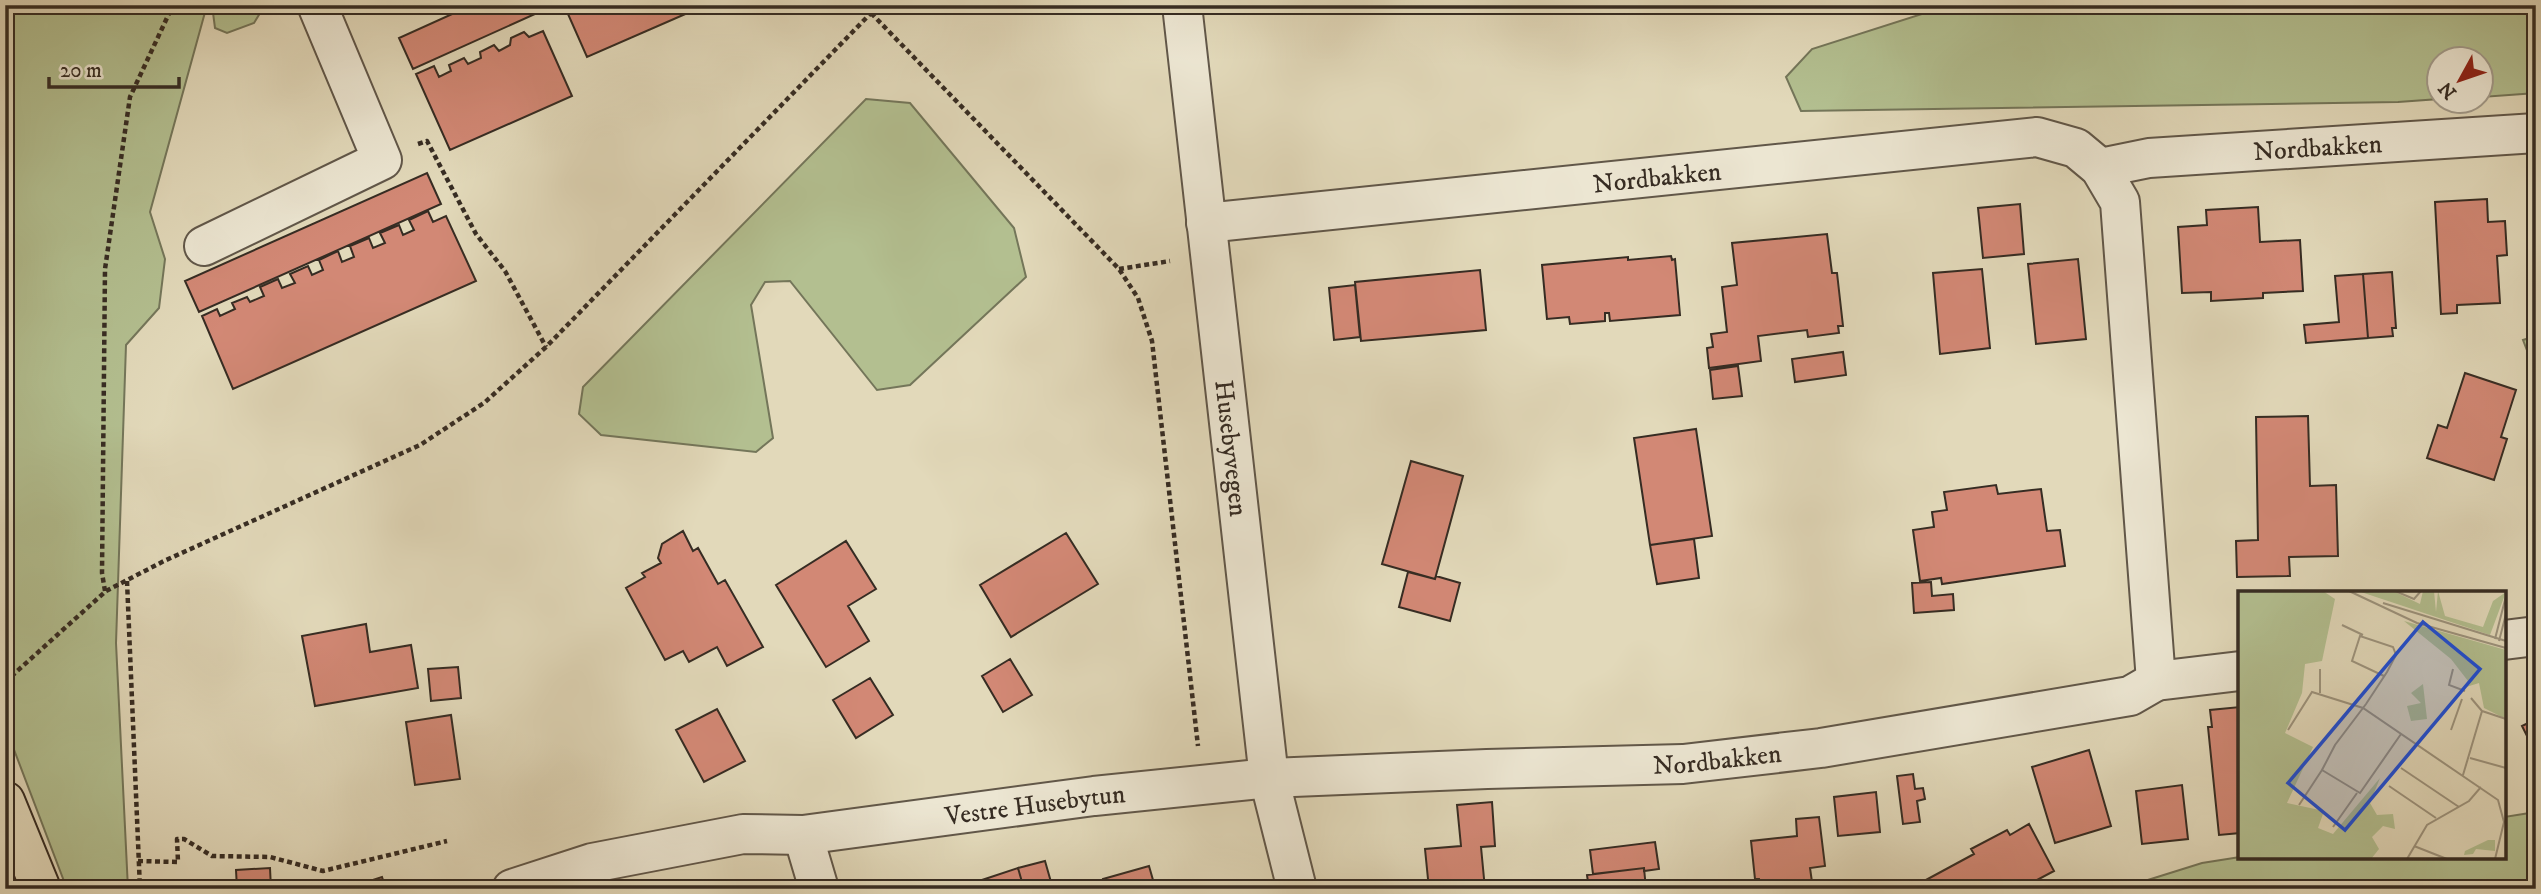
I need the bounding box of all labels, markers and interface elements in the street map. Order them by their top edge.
scale bar [49,46,178,90]
north arrow [2426,46,2496,116]
text: 20 m [60,58,102,84]
text: N [2434,76,2462,103]
street label: Nordbakken [2252,128,2384,169]
street label: Nordbakken [1591,155,1723,202]
street label: Husebyvegen [1206,378,1255,519]
inset map [2238,591,2506,859]
street label: Nordbakken [1652,738,1784,783]
street label: Vestre Husebytun [942,778,1127,834]

